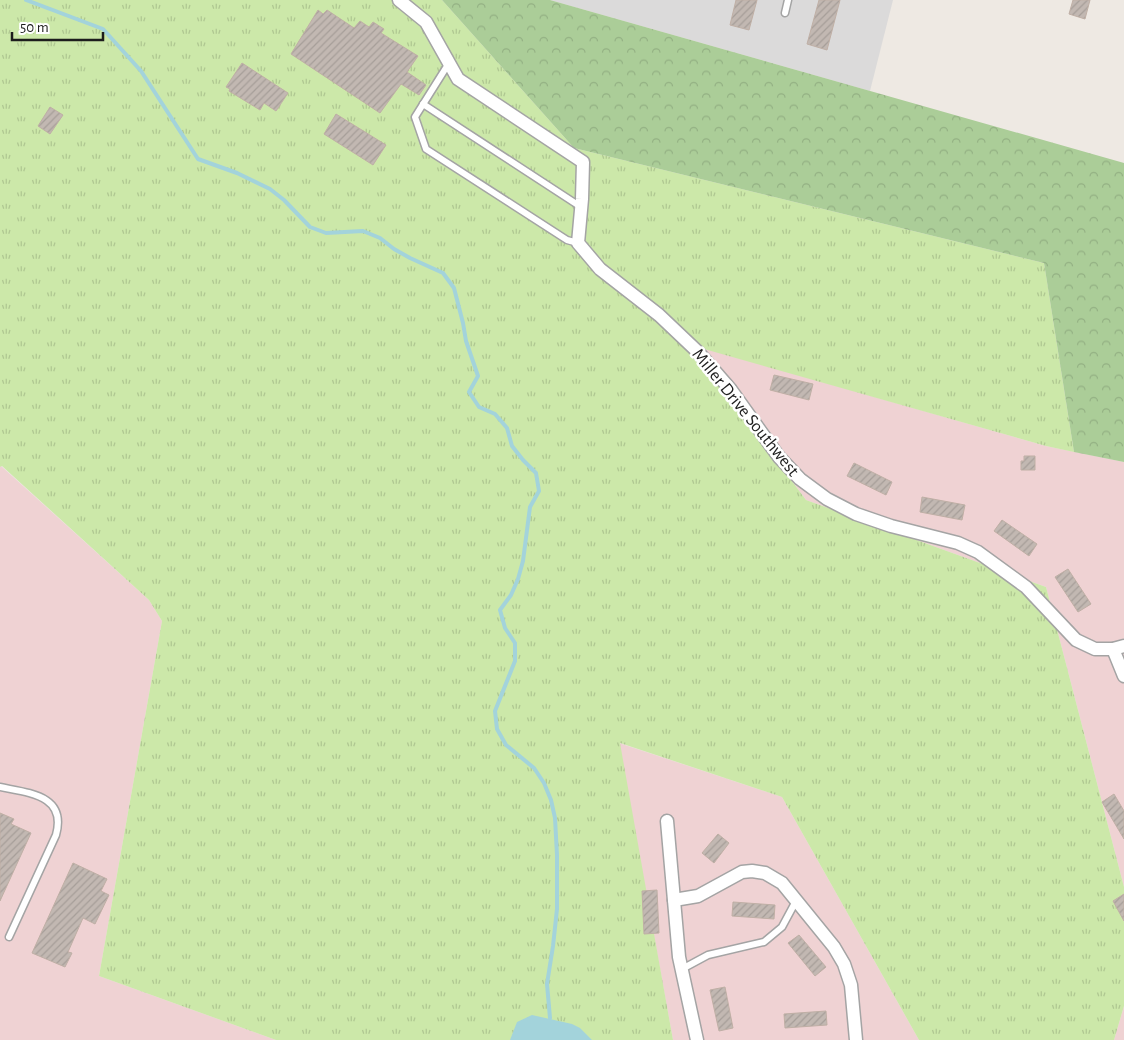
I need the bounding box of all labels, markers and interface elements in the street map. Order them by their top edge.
scale bar [12,10,104,42]
text: 50 m [20,20,49,35]
street label: Miller Drive Southwest [688,345,802,480]

